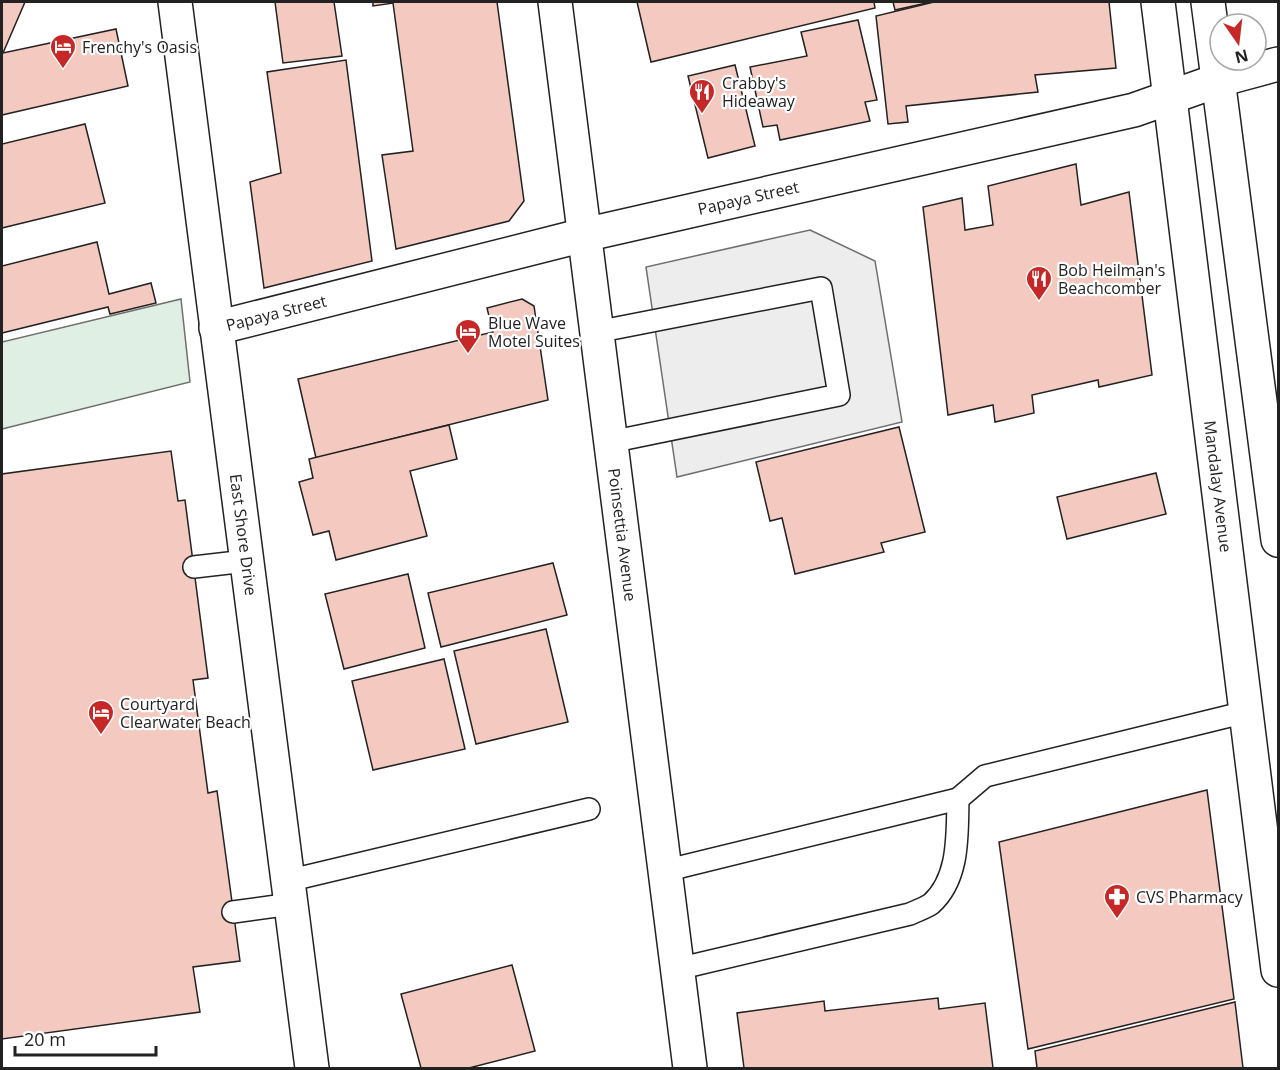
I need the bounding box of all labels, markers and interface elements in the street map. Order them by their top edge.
north arrow [1208,12,1268,72]
hotel icon: Frenchy's Oasis [48,32,78,70]
place label: Frenchy's Oasis [82,36,197,58]
text: N [1233,44,1251,69]
place label: Crabby's Hideaway [722,72,796,112]
restaurant icon: Crabby's Hideaway [687,77,717,115]
street label: Papaya Street [696,175,801,220]
place label: Bob Heilman's Beachcomber [1058,259,1165,299]
restaurant icon: Bob Heilman's Beachcomber [1024,264,1054,302]
street label: Papaya Street [223,289,329,336]
place label: Blue Wave Motel Suites [488,312,580,352]
hotel icon: Blue Wave Motel Suites [453,317,483,355]
street label: Mandalay Avenue [1199,419,1237,553]
street label: Poinsettia Avenue [603,467,642,603]
street label: East Shore Drive [225,473,262,597]
place label: Courtyard Clearwater Beach [120,693,251,733]
hotel icon: Courtyard Clearwater Beach [86,698,116,736]
pharmacy icon: CVS Pharmacy [1102,882,1132,920]
place label: CVS Pharmacy [1136,886,1244,908]
scale bar [15,1019,156,1057]
text: 20 m [24,1027,66,1051]

